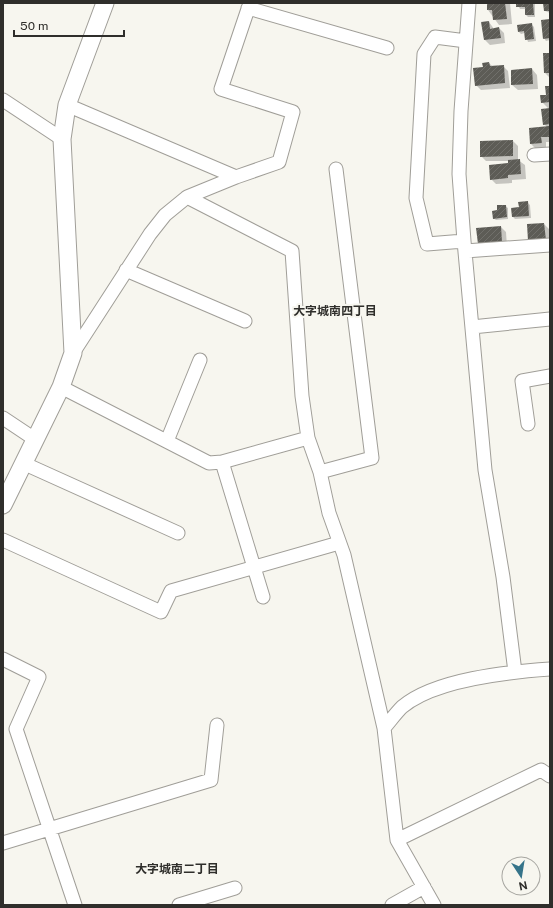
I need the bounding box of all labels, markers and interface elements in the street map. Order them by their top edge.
scale bar [14,12,124,38]
text: 50 m [20,19,48,33]
district label: 大字城南四丁目 [293,304,377,318]
north arrow [501,856,541,896]
district label: 大字城南二丁目 [135,862,219,876]
text: N [518,879,529,893]

